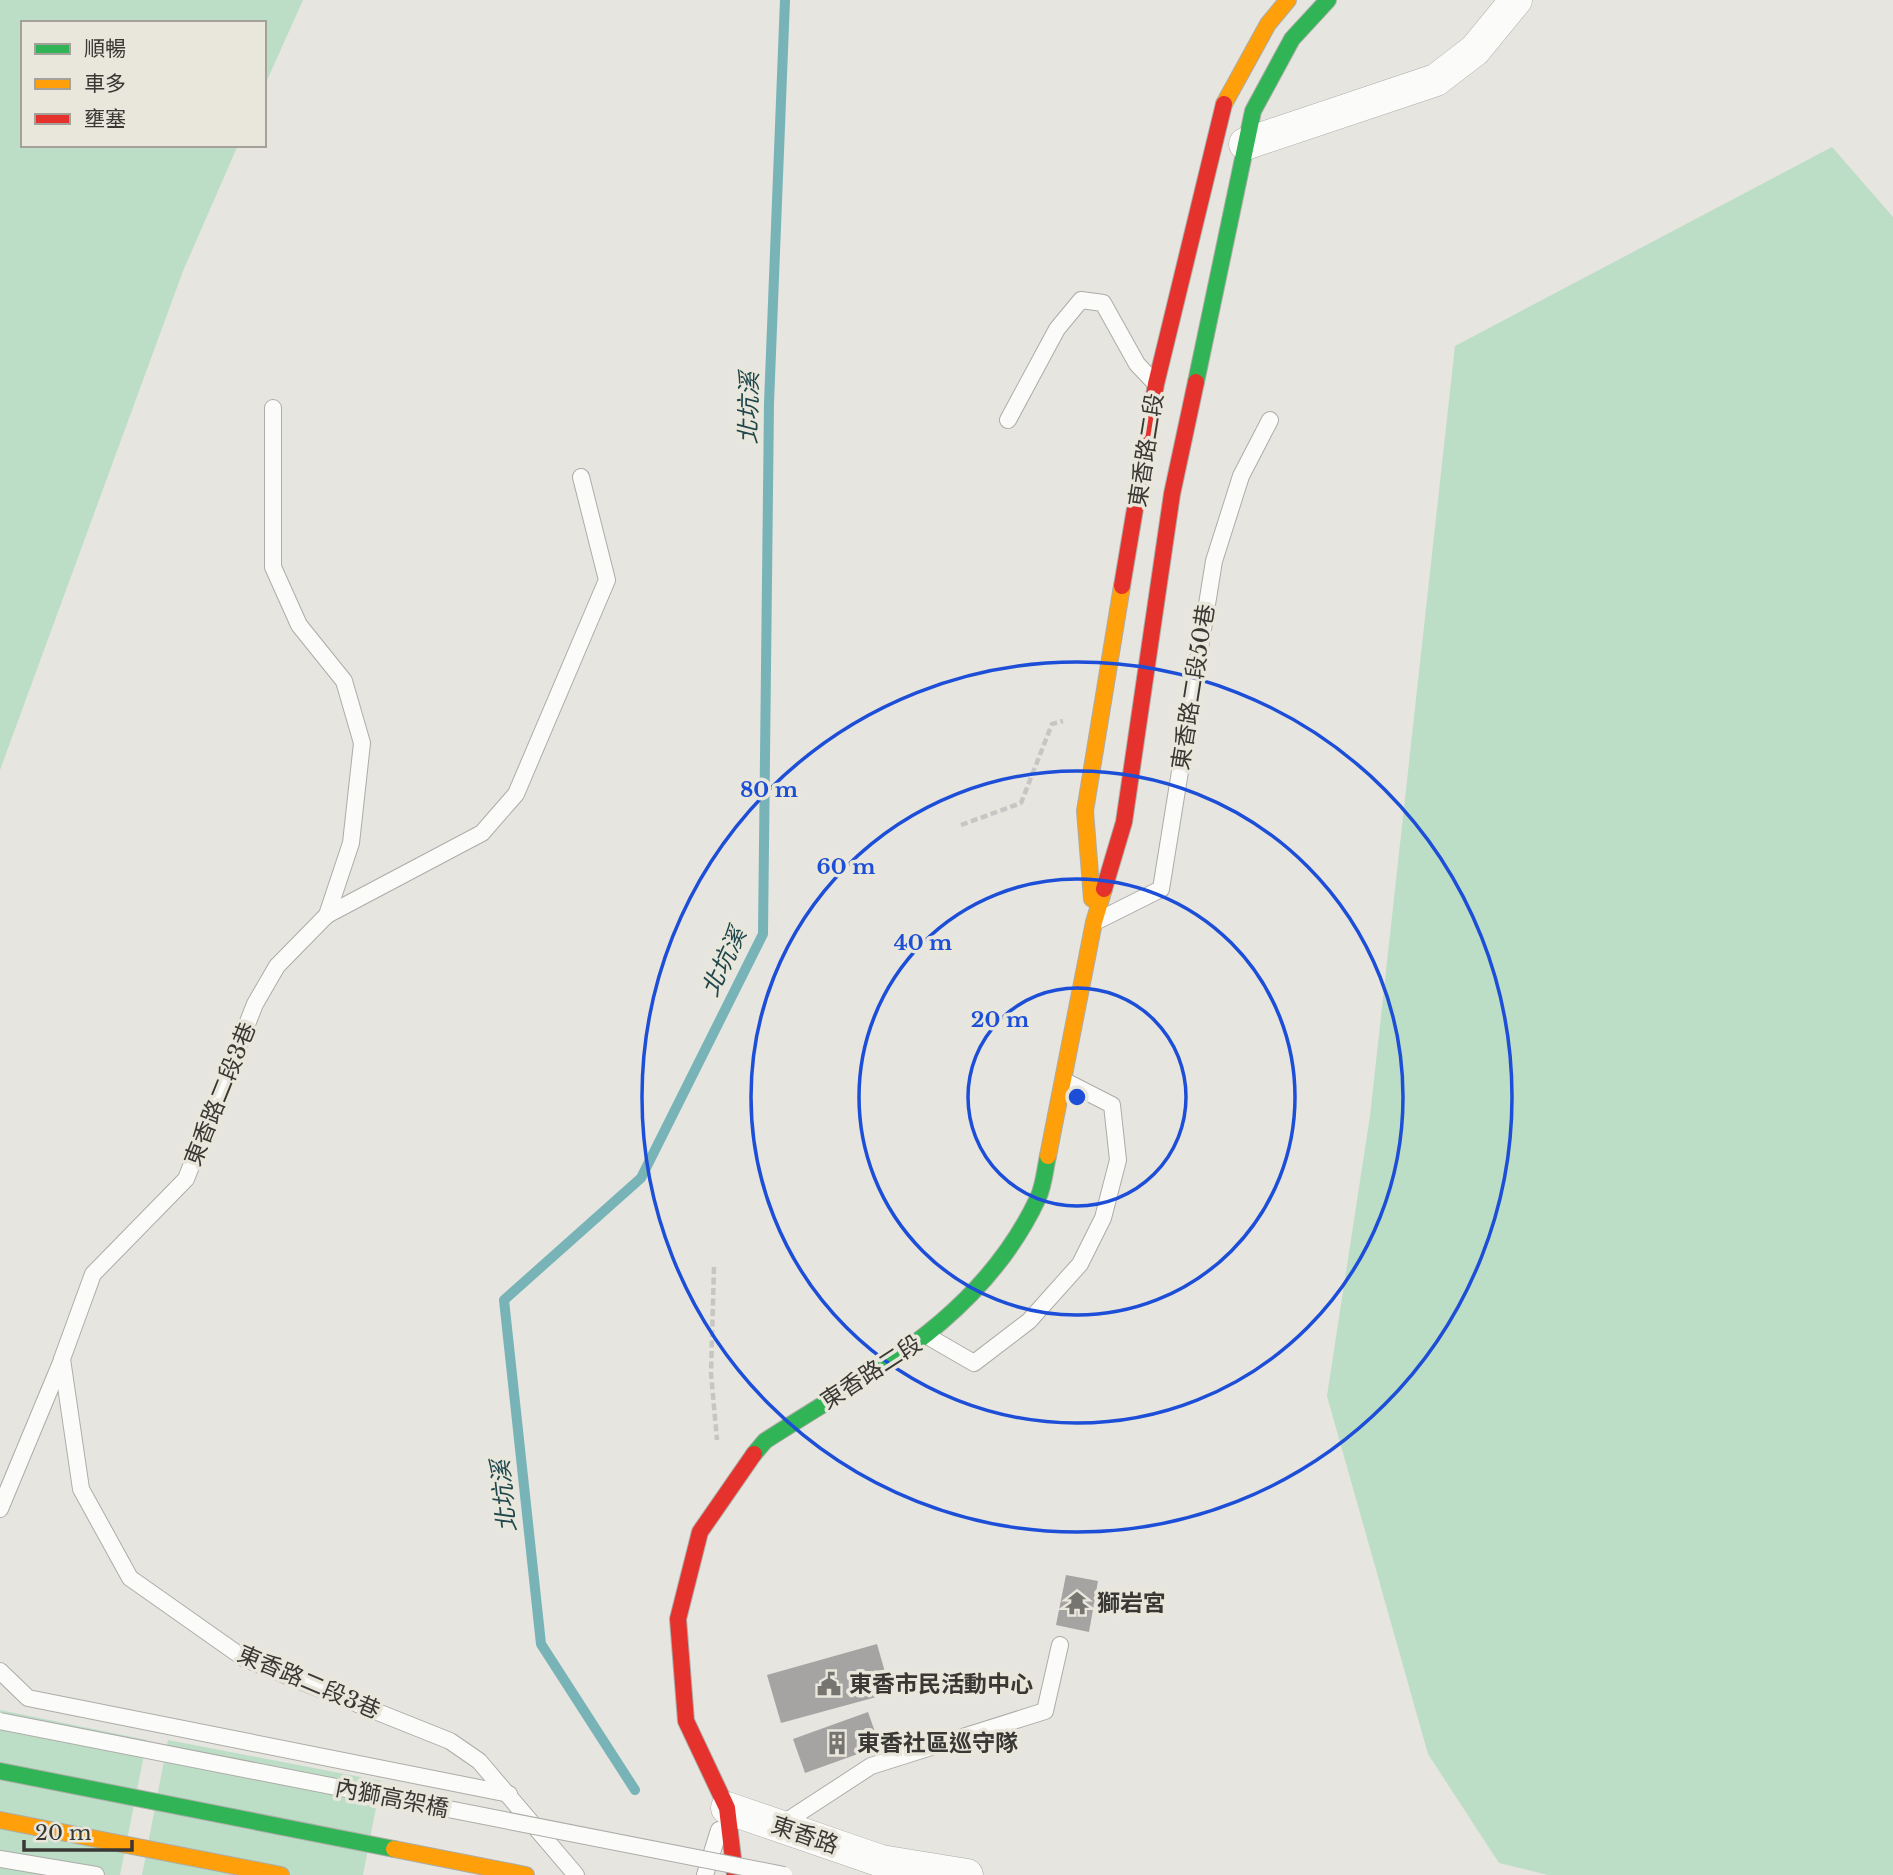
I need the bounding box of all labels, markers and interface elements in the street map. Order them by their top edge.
legend [21,21,266,147]
text: 順暢 [84,36,126,62]
text: 車多 [84,71,126,97]
text: 壅塞 [84,106,126,132]
water label: 北坑溪 [733,369,764,444]
street label: 東香路二段 [1123,391,1169,509]
street label: 東香路二段50巷 [1166,602,1220,772]
text: 80 m [740,777,798,803]
text: 60 m [817,854,875,880]
water label: 北坑溪 [695,920,753,1001]
text: 40 m [894,930,952,956]
text: 20 m [971,1007,1029,1033]
street label: 東香路二段3巷 [179,1018,261,1170]
centre of rings [1065,1085,1089,1109]
street label: 東香路二段 [815,1329,927,1415]
water label: 北坑溪 [485,1456,522,1533]
temple icon: 獅岩宮 [1063,1589,1091,1617]
place label: 獅岩宮 [1097,1589,1166,1617]
street label: 東香路二段3巷 [233,1639,385,1725]
public building icon: 東香市民活動中心 [815,1670,843,1698]
place label: 東香市民活動中心 [849,1670,1033,1698]
building icon: 東香社區巡守隊 [823,1729,851,1757]
place label: 東香社區巡守隊 [857,1729,1018,1757]
street label: 內獅高架橋 [333,1773,451,1823]
scale bar [24,1808,133,1852]
street label: 東香路 [768,1811,842,1859]
text: 20 m [35,1820,92,1846]

